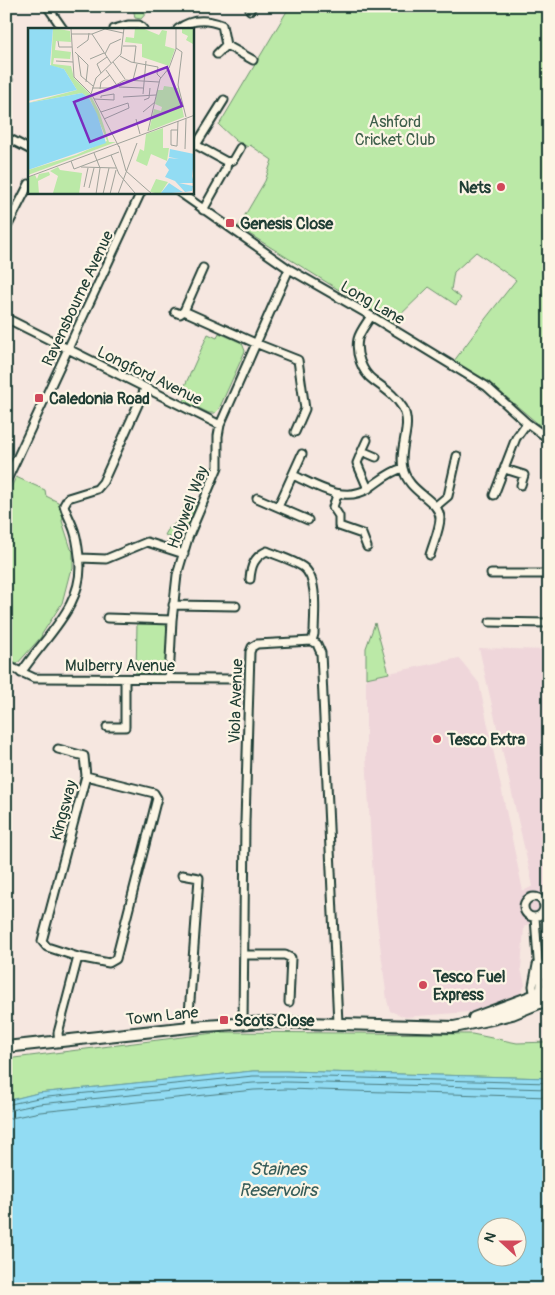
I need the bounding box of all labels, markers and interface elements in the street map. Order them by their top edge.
inset map [28,28,194,194]
park label: Ashford Cricket Club [355,112,435,150]
place label: Nets [459,178,492,198]
marker: Nets [495,181,507,193]
place label: Genesis Close [240,214,334,234]
marker: Genesis Close [224,217,236,229]
street label: Ravensbourne Avenue [38,227,118,369]
street label: Long Lane [337,276,408,329]
street label: Longford Avenue [94,342,206,410]
place label: Caledonia Road [49,389,150,409]
marker: Caledonia Road [33,392,45,404]
street label: Holywell Way [163,463,213,552]
street label: Mulberry Avenue [65,656,175,676]
street label: Viola Avenue [225,658,247,744]
place label: Tesco Extra [446,730,526,750]
marker: Tesco Extra [431,733,443,745]
street label: Kingsway [46,778,82,843]
place label: Tesco Fuel Express [432,967,506,1005]
marker: Tesco Fuel Express [417,979,429,991]
street label: Town Lane [125,1002,199,1030]
place label: Scots Close [234,1011,316,1031]
marker: Scots Close [218,1014,230,1026]
water label: Staines Reservoirs [239,1158,319,1202]
north arrow [478,1218,528,1268]
text: N [481,1230,500,1245]

